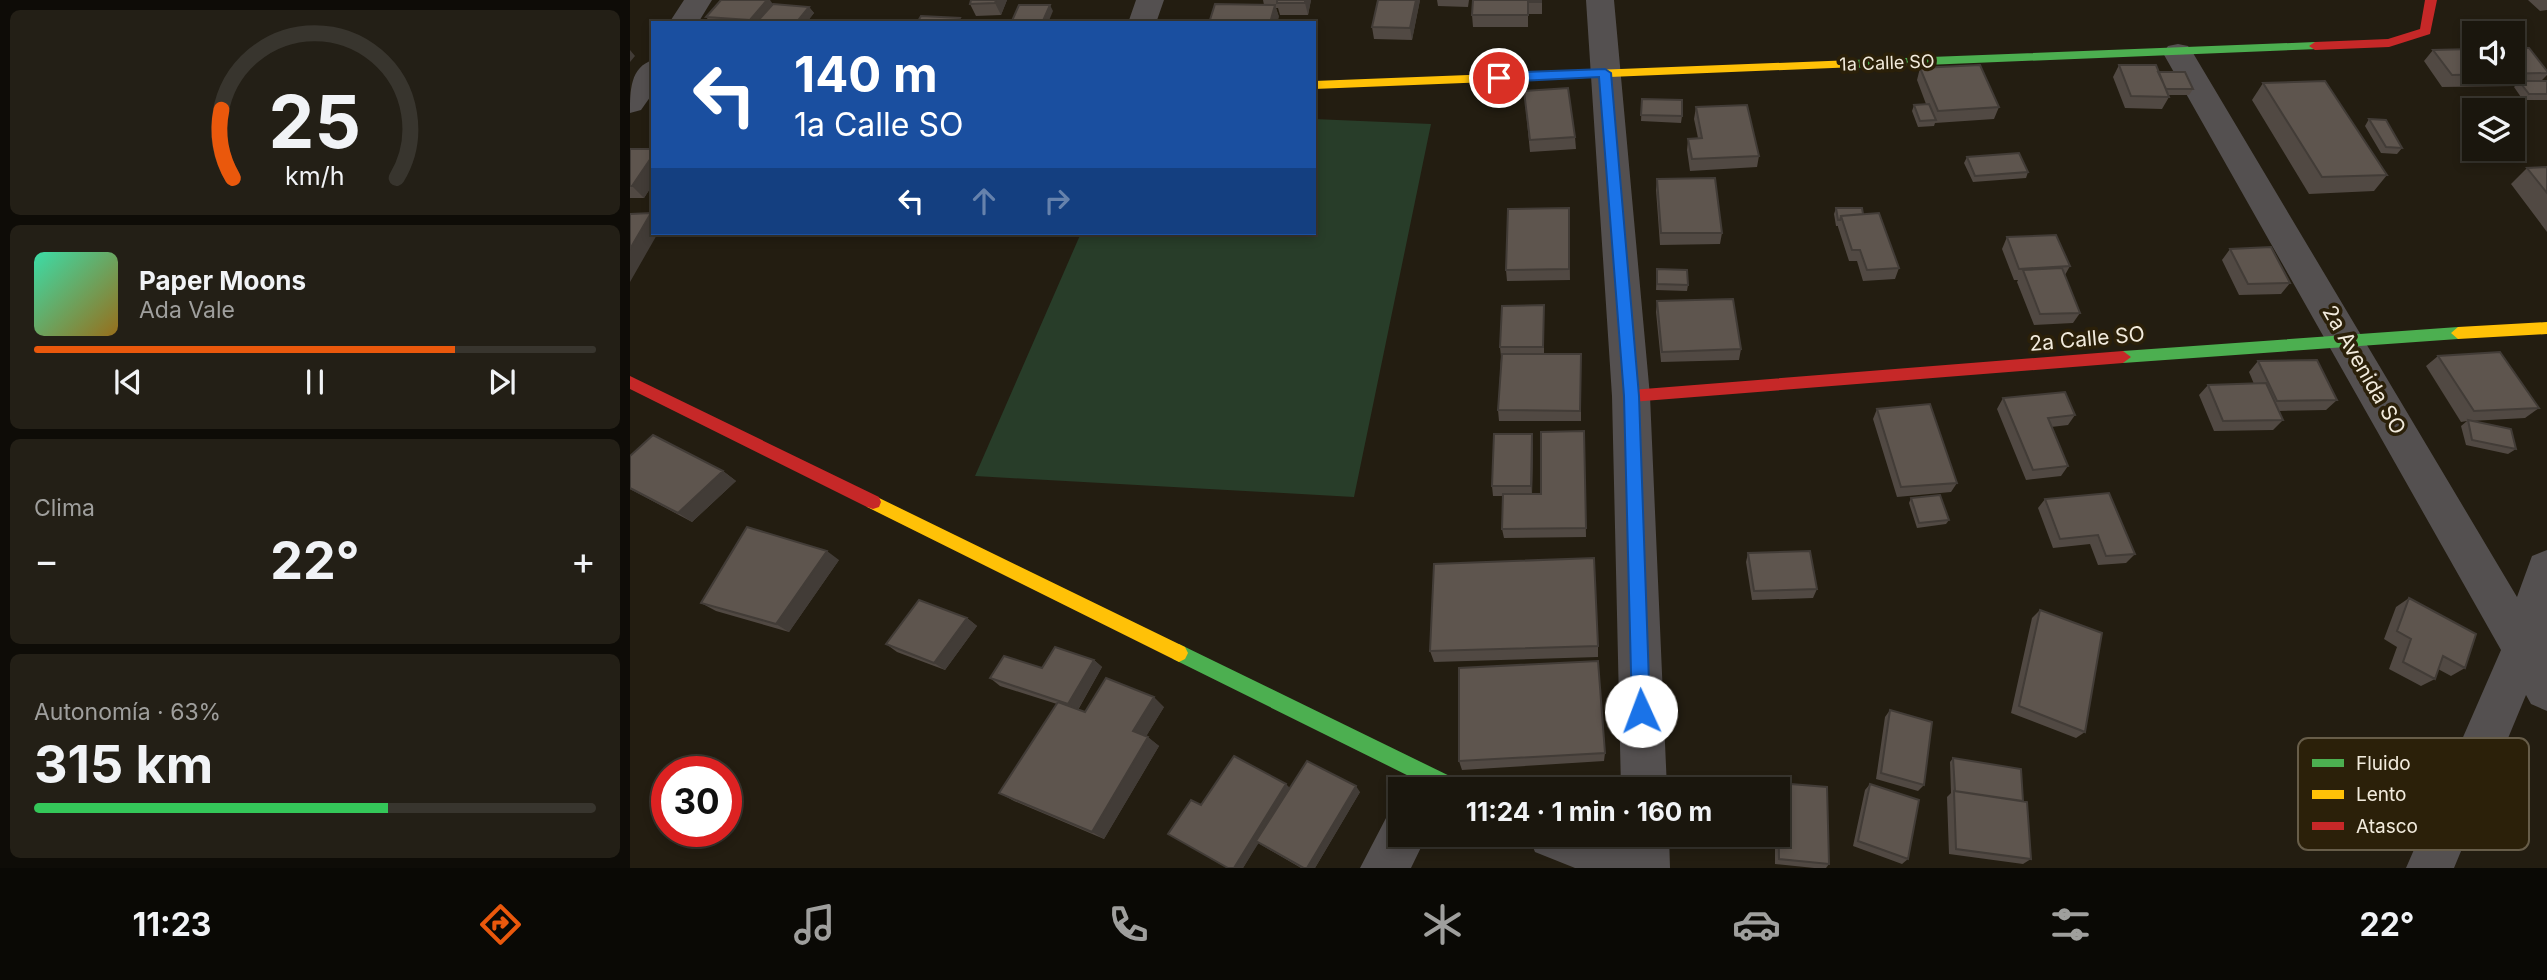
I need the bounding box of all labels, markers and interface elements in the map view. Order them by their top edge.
map controls [2462,21,2525,161]
button: sound [2462,21,2525,84]
text: 140 m [794,45,938,104]
pin [1469,48,1529,108]
icon: left [679,49,770,140]
street label: 1a Calle SO [1839,50,1935,75]
icon: arrive [1480,59,1518,97]
text: 25 [269,78,361,167]
button: layers [2462,98,2525,161]
text: 1a Calle SO [794,105,963,144]
text: km/h [285,161,345,191]
icon: left [892,182,930,220]
icon: ahead [965,182,1003,220]
icon: right [1038,182,1076,220]
text: Paper Moons [139,265,306,296]
text: Ada Vale [139,296,235,324]
street label: 2a Avenida SO [2317,301,2411,439]
street label: 2a Calle SO [2028,321,2146,356]
icon: previous [109,363,147,401]
icon: pause [296,363,334,401]
icon: next [483,363,521,401]
text: Clima [34,494,95,522]
text: 22° [270,529,360,592]
text: − [34,537,59,583]
text: + [571,537,596,583]
position arrow [1604,674,1678,748]
text: Autonomía · 63% [34,698,221,726]
text: 315 km [34,733,213,796]
legend [2298,738,2529,850]
text: Fluido [2356,752,2411,775]
speed limit sign: 30 [651,756,742,847]
text: Lento [2356,783,2406,806]
text: 11:24 · 1 min · 160 m [1466,796,1712,827]
text: Atasco [2356,815,2418,838]
icon: directions [476,900,525,949]
icon: music [790,900,839,949]
icon: phone [1104,900,1153,949]
icon: climate [1418,900,1467,949]
icon: car [1732,900,1781,949]
icon: filters [2046,900,2095,949]
text: 11:23 [132,905,212,944]
text: 22° [2360,905,2415,944]

